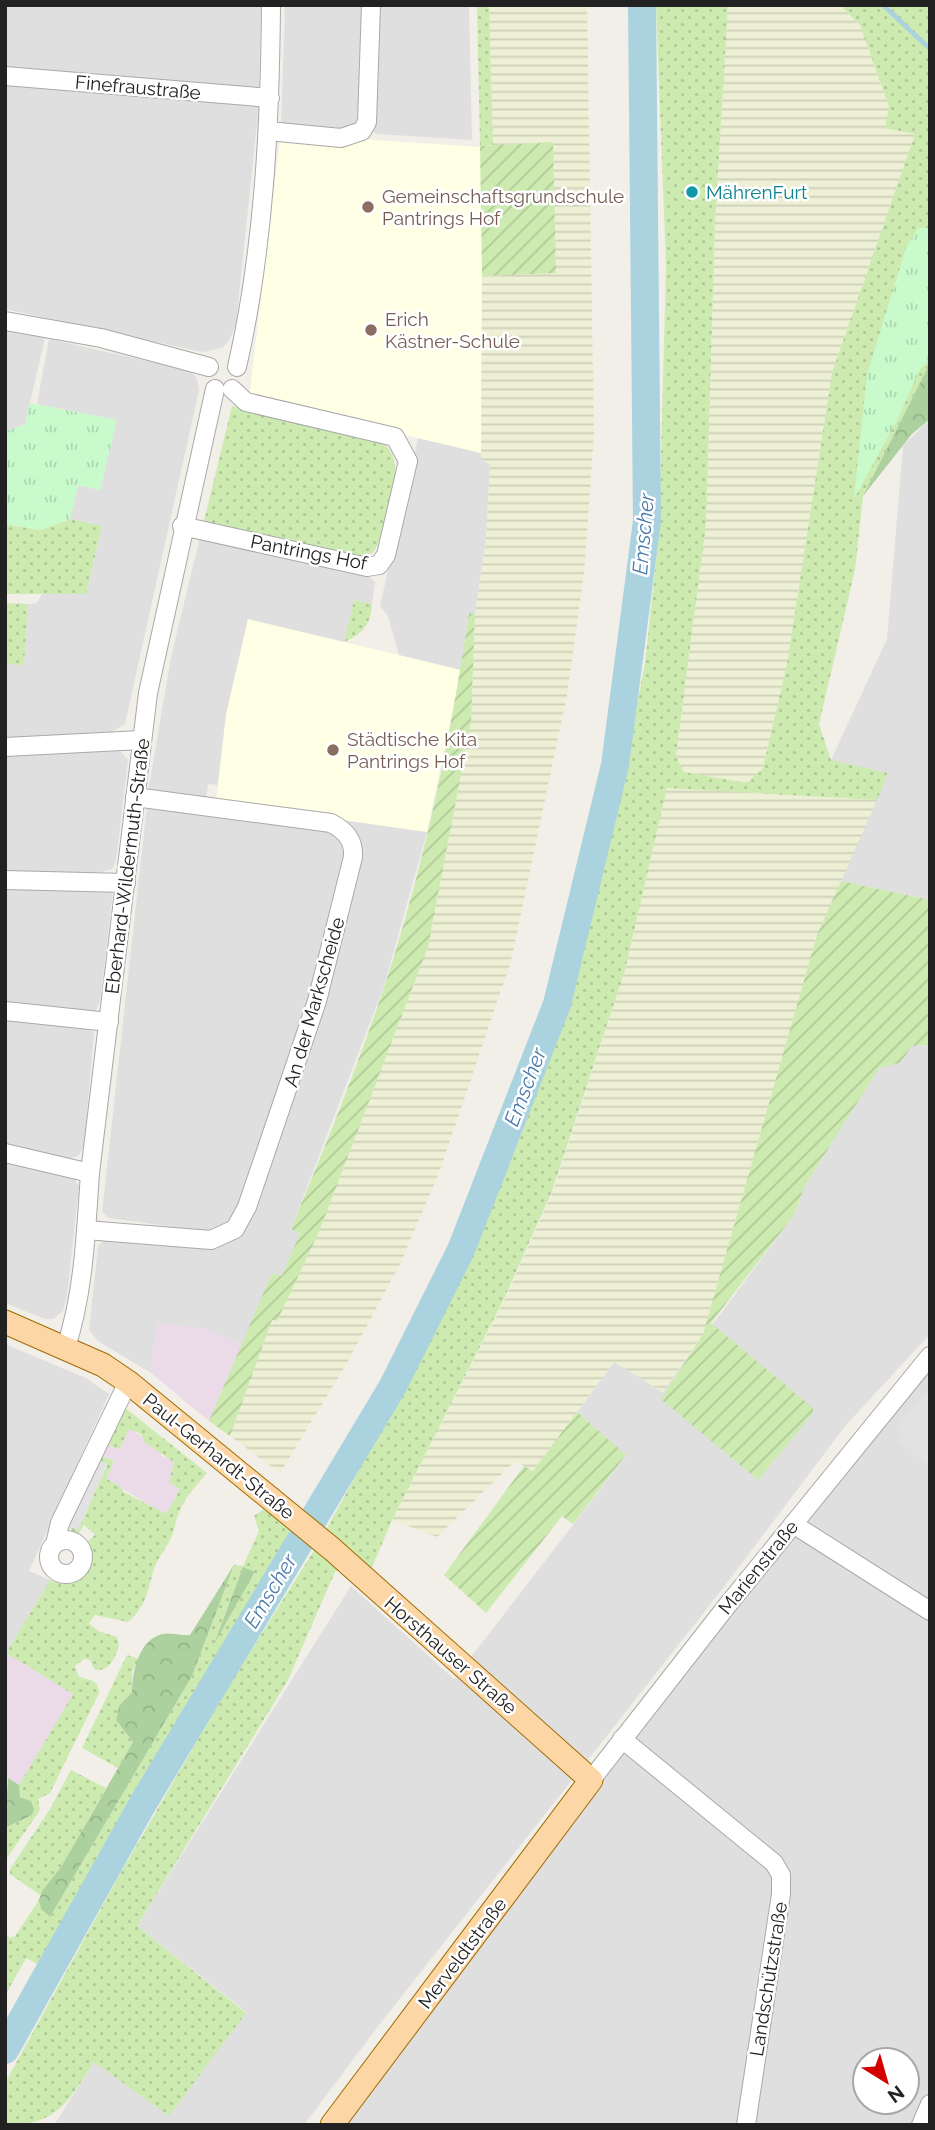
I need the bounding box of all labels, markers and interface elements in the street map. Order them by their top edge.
street label: Finefraustraße [74,71,202,103]
place label: MährenFurt [706,181,808,203]
marker: MährenFurt [684,184,700,200]
place label: Gemeinschaftsgrundschule Pantrings Hof [382,185,624,229]
marker: Gemeinschaftsgrundschule Pantrings Hof [360,199,376,215]
place label: Erich Kästner-Schule [385,308,520,352]
marker: Erich Kästner-Schule [363,322,379,338]
water label: Emscher [627,491,659,576]
street label: Pantrings Hof [249,530,370,574]
place label: Städtische Kita Pantrings Hof [347,728,477,772]
street label: Eberhard-Wildermuth-Straße [100,737,154,995]
marker: Städtische Kita Pantrings Hof [325,742,341,758]
street label: An der Markscheide [279,915,349,1089]
water label: Emscher [499,1044,552,1130]
street label: Paul-Gerhardt-Straße [139,1388,299,1524]
street label: Marienstraße [714,1516,802,1618]
water label: Emscher [238,1549,302,1632]
street label: Horsthauser Straße [380,1592,522,1718]
street label: Merveldtstraße [413,1893,511,2013]
street label: Landschützstraße [745,1900,791,2058]
north arrow [851,2046,921,2116]
text: N [884,2081,909,2108]

